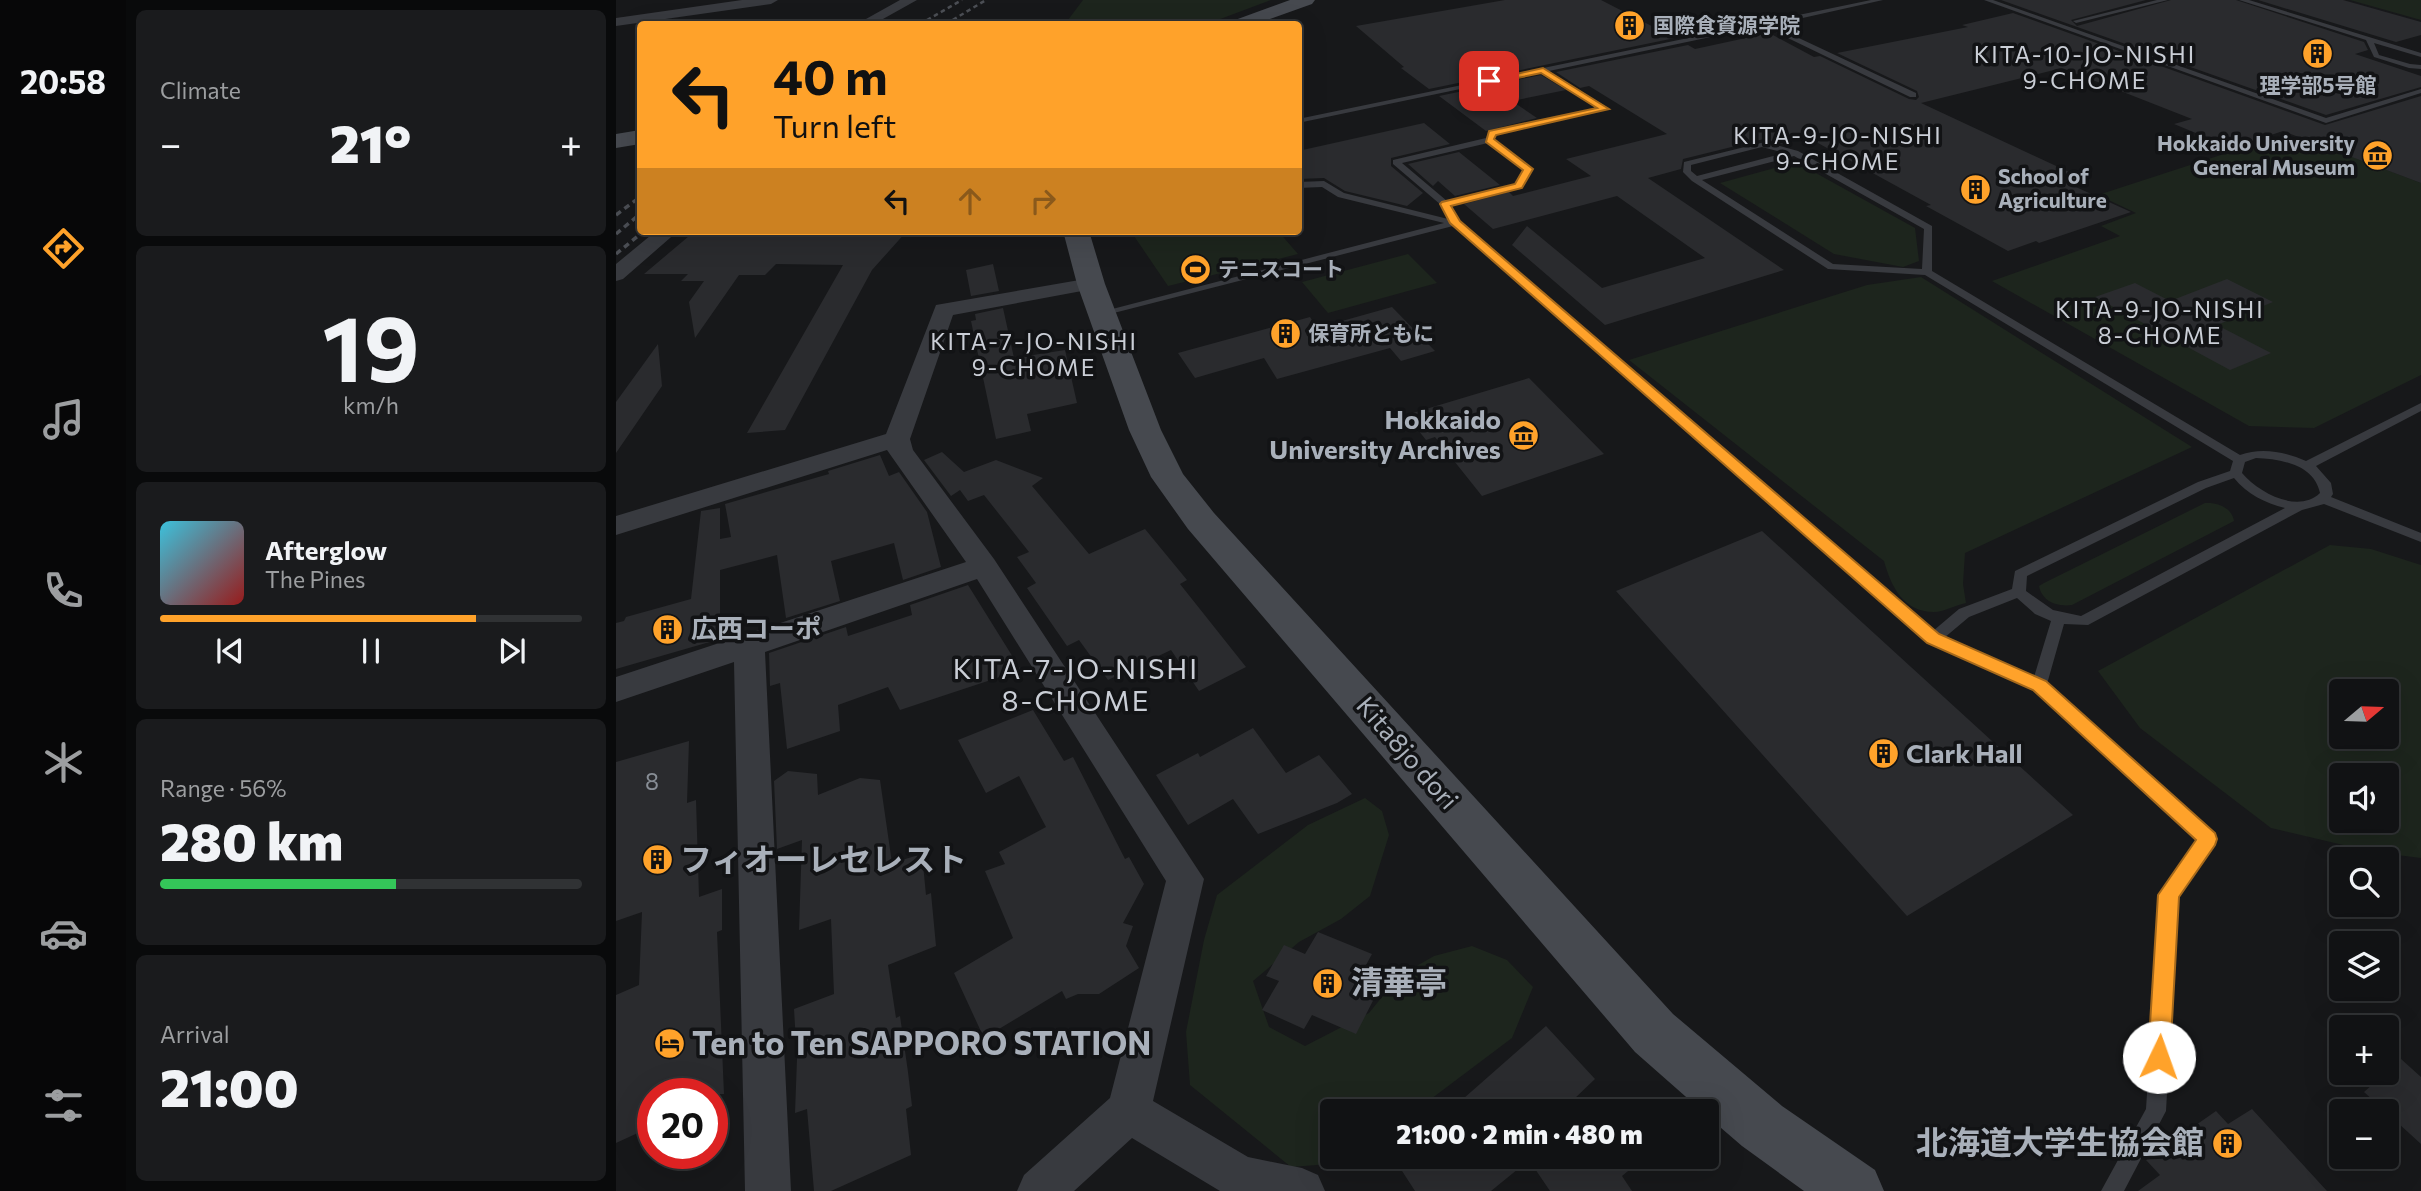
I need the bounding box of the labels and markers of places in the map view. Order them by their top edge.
building icon: 国際食資源学院 [1613,9,1647,43]
place label: 国際食資源学院 [1653,12,1800,37]
building icon: 理学部5号館 [2301,37,2335,71]
pin [1459,51,1519,111]
place label: 理学部5号館 [2259,72,2377,97]
place label: Hokkaido University General Museum [2157,130,2355,179]
museum icon: Hokkaido University General Museum [2361,139,2395,173]
place label: School of Agriculture [1998,163,2107,212]
building icon: School of Agriculture [1958,172,1992,206]
sports icon: テニスコート [1178,253,1212,287]
place label: テニスコート [1218,256,1344,281]
building icon: 保育所ともに [1268,317,1302,351]
place label: 保育所ともに [1308,320,1434,345]
place label: Hokkaido University Archives [1269,403,1501,464]
museum icon: Hokkaido University Archives [1507,418,1541,452]
building icon: 広西コーポ [651,612,685,646]
place label: 広西コーポ [691,612,821,643]
building icon: Clark Hall [1866,737,1900,771]
place label: Clark Hall [1906,737,2023,768]
place label: フィオーレセレスト [680,838,967,878]
building icon: フィオーレセレスト [640,843,674,877]
place label: 清華亭 [1351,961,1447,1001]
building icon: 清華亭 [1311,966,1345,1000]
place label: Ten to Ten SAPPORO STATION [692,1022,1151,1062]
hotel icon: Ten to Ten SAPPORO STATION [652,1027,686,1061]
place label: 北海道大学生協会館 [1916,1121,2204,1161]
building icon: 北海道大学生協会館 [2210,1126,2244,1160]

